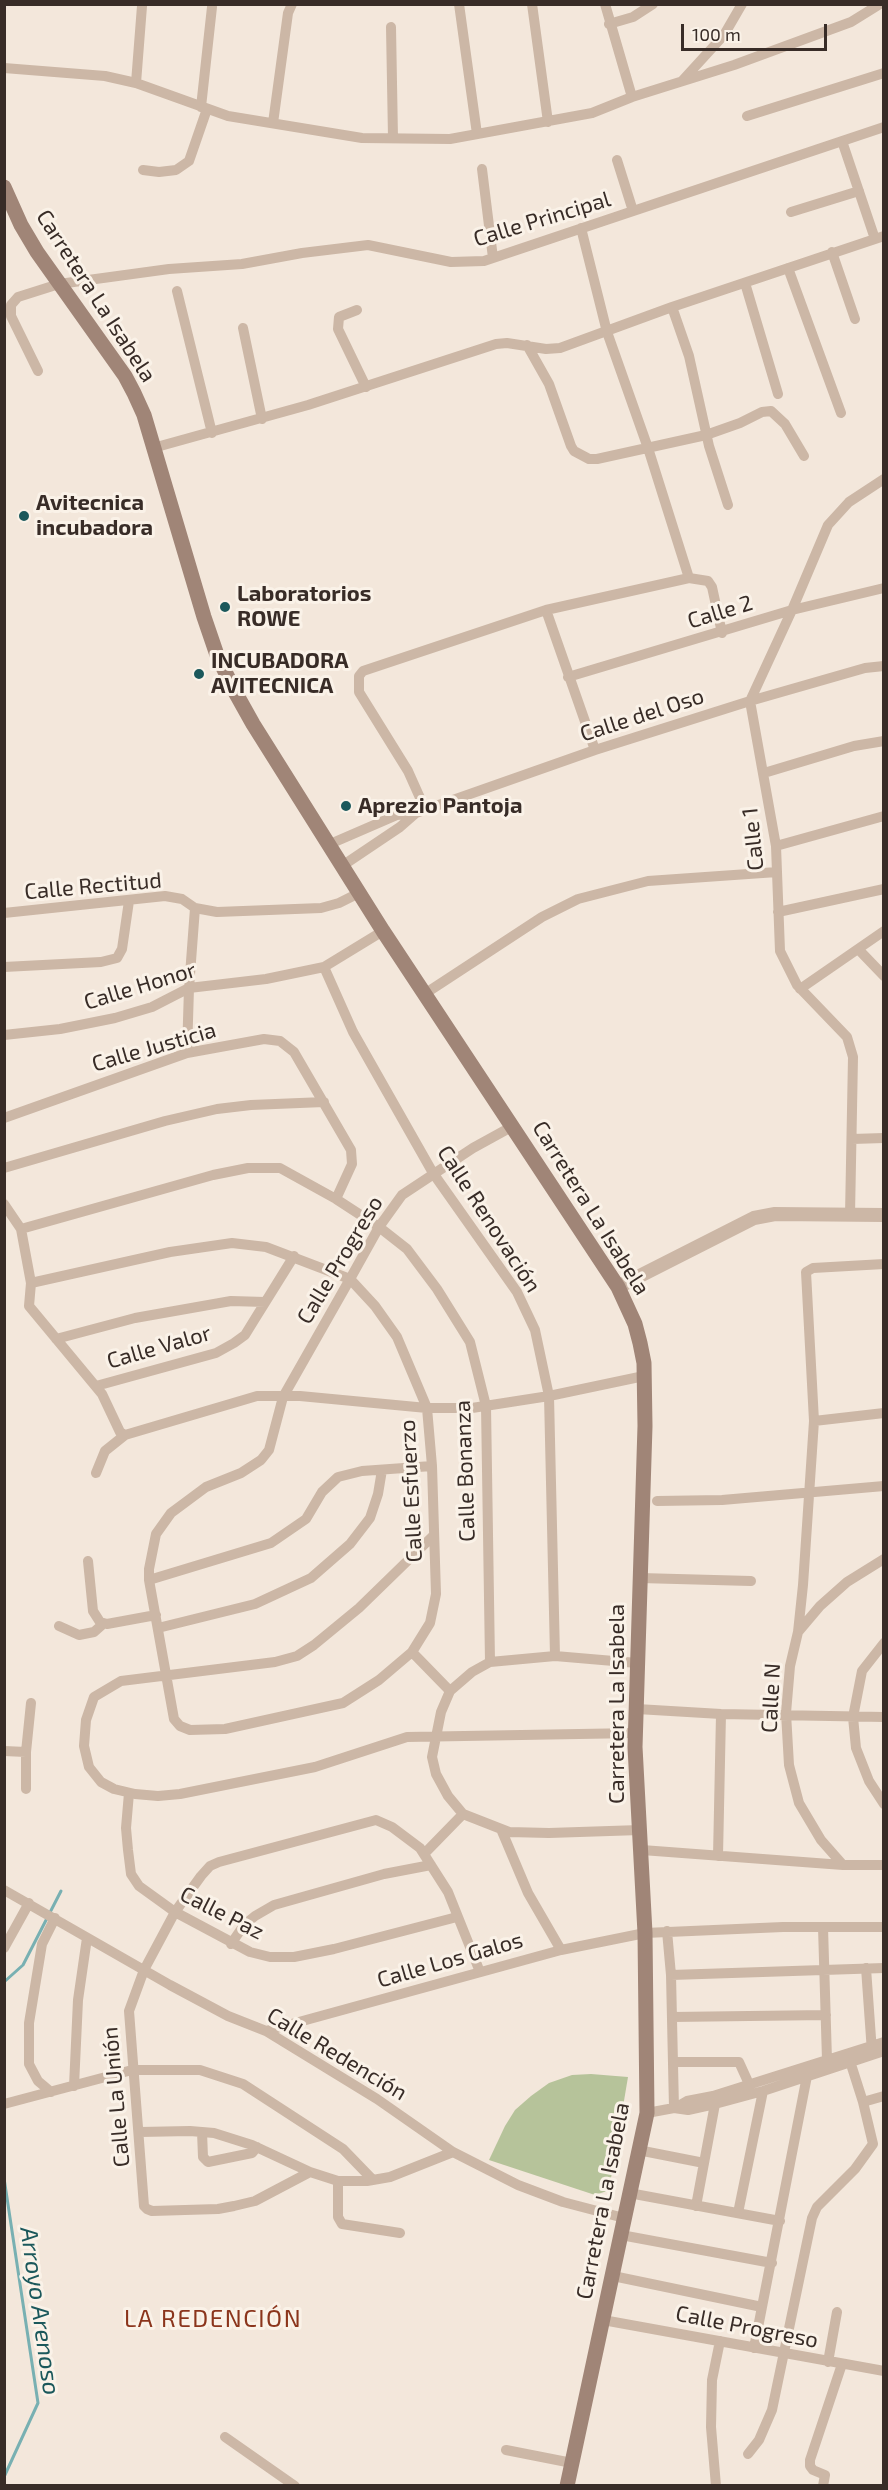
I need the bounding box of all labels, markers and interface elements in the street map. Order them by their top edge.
scale bar [684,12,830,50]
text: 100 m [692,23,741,45]
street label: Calle Principal [470,186,614,252]
street label: Carretera La Isabela [30,205,162,387]
place label: Avitecnica incubadora [36,490,153,542]
marker: Avitecnica incubadora [17,509,31,523]
place label: Laboratorios ROWE [237,581,371,632]
street label: Calle 2 [684,590,756,634]
marker: Laboratorios ROWE [218,600,232,614]
place label: INCUBADORA AVITECNICA [211,648,349,700]
marker: INCUBADORA AVITECNICA [192,667,206,681]
street label: Calle del Oso [577,683,707,747]
place label: Aprezio Pantoja [358,793,522,819]
marker: Aprezio Pantoja [339,799,353,813]
street label: Calle 1 [737,806,769,872]
street label: Calle Rectitud [23,867,163,905]
street label: Calle Honor [81,956,199,1016]
street label: Calle Justicia [89,1017,219,1077]
street label: Carretera La Isabela [527,1116,655,1300]
street label: Calle Renovación [432,1141,546,1297]
street label: Calle Progreso [291,1191,389,1329]
street label: Calle Valor [104,1320,214,1374]
street label: Calle Bonanza [449,1400,481,1542]
street label: Calle Esfuerzo [394,1419,428,1563]
street label: Carretera La Isabela [604,1604,630,1804]
street label: Calle N [756,1662,786,1734]
street label: Calle Paz [176,1881,268,1945]
street label: Calle Los Galos [374,1927,526,1993]
street label: Calle Redención [262,2002,412,2106]
street label: Calle La Unión [97,2026,135,2168]
street label: Carretera La Isabela [571,2100,635,2302]
water label: Arroyo Arenoso [14,2225,66,2397]
street label: Calle Progreso [673,2300,821,2354]
district label: LA REDENCIÓN [124,2305,302,2333]

